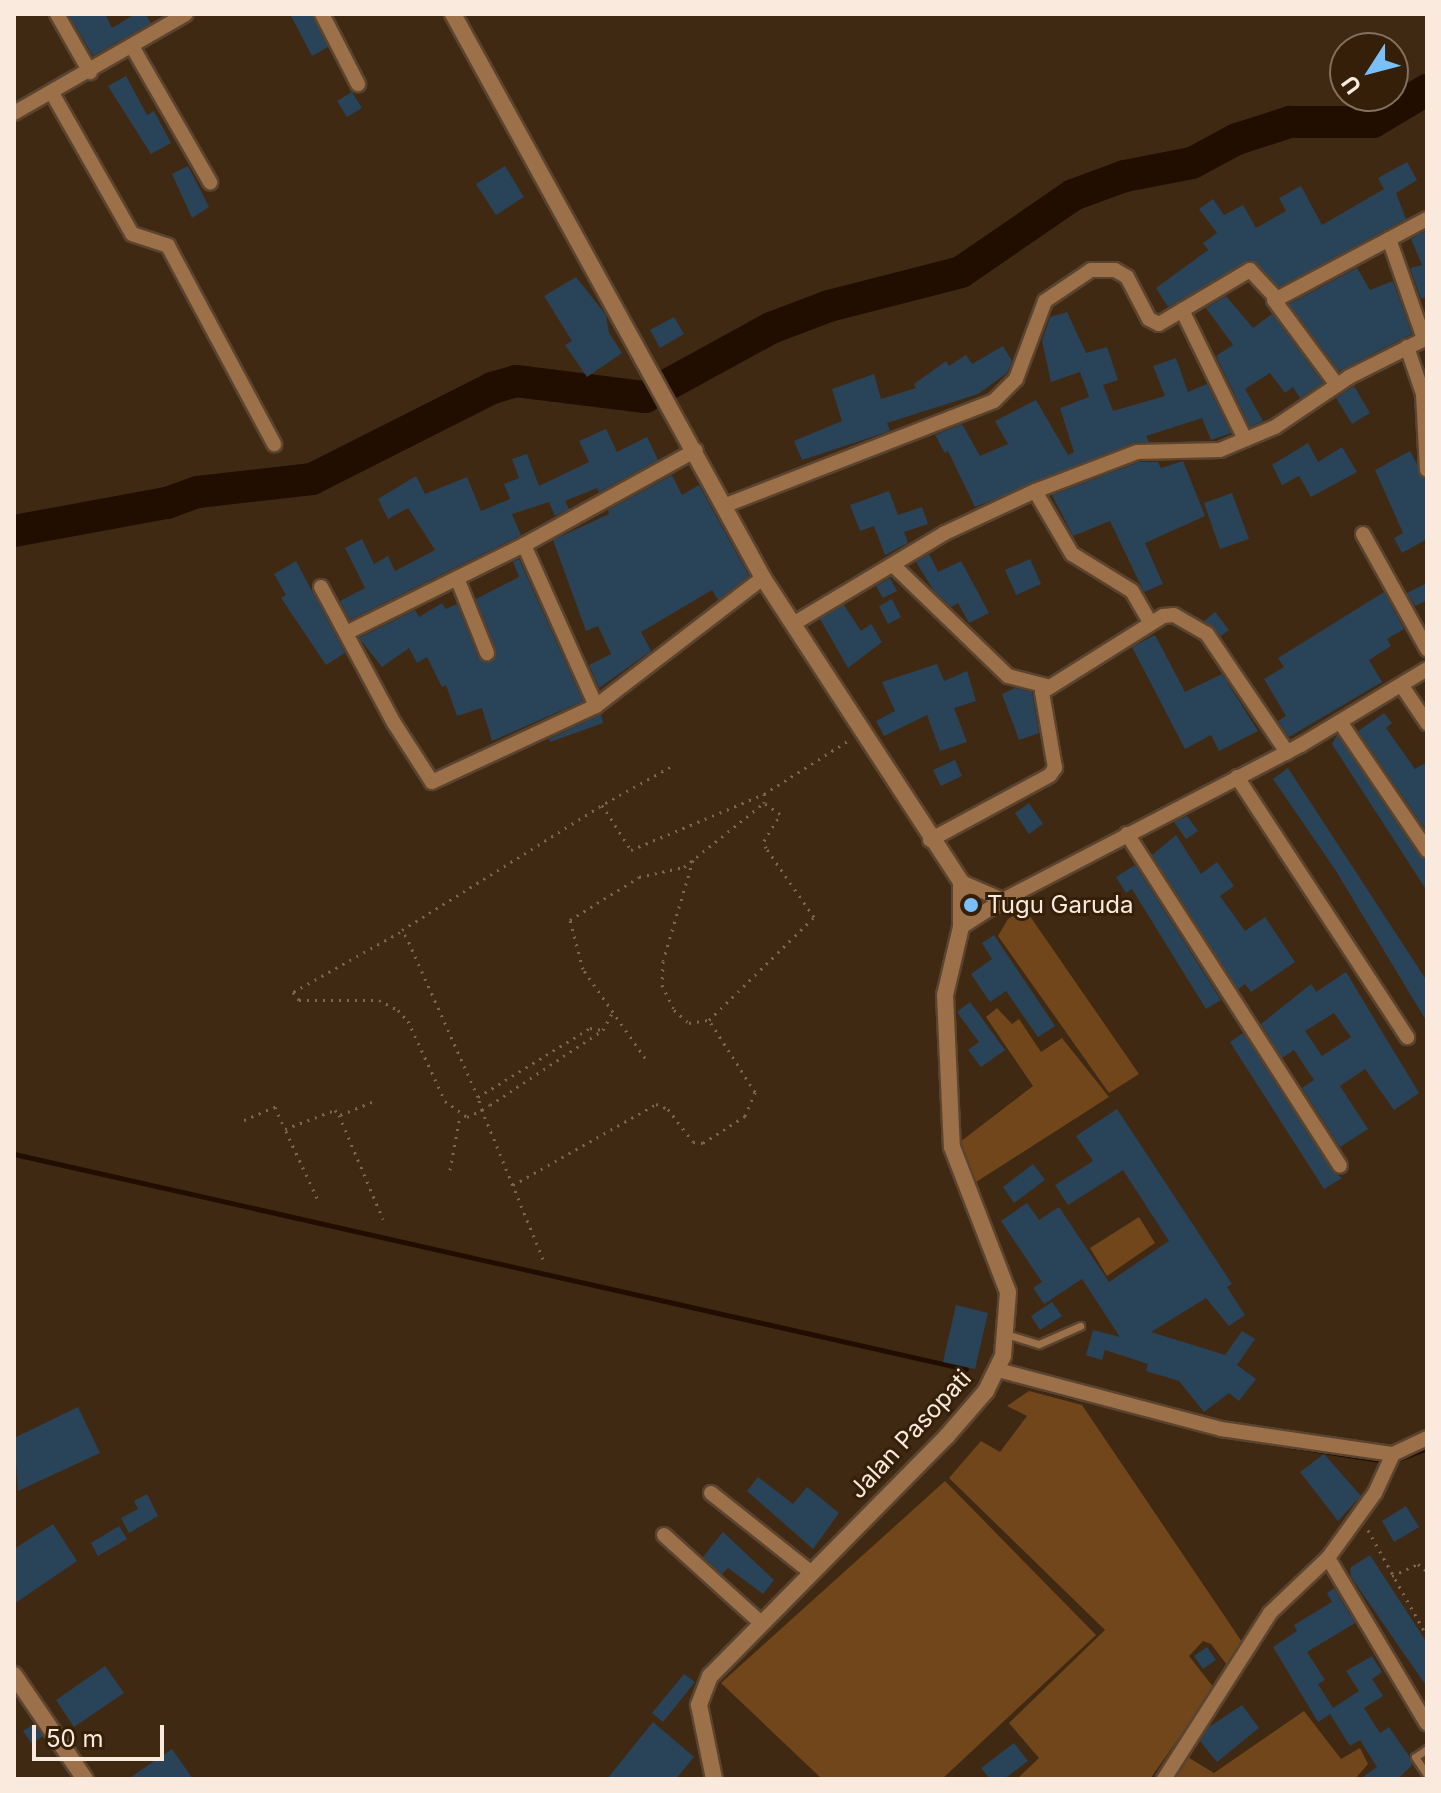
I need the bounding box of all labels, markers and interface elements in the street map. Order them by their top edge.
north arrow [1329,32,1409,112]
text: U [1336,71,1366,99]
place label: Tugu Garuda [987,891,1133,919]
marker: Tugu Garuda [962,896,980,914]
street label: Jalan Pasopati [843,1364,977,1504]
scale bar [36,1709,168,1759]
text: 50 m [46,1724,104,1753]

